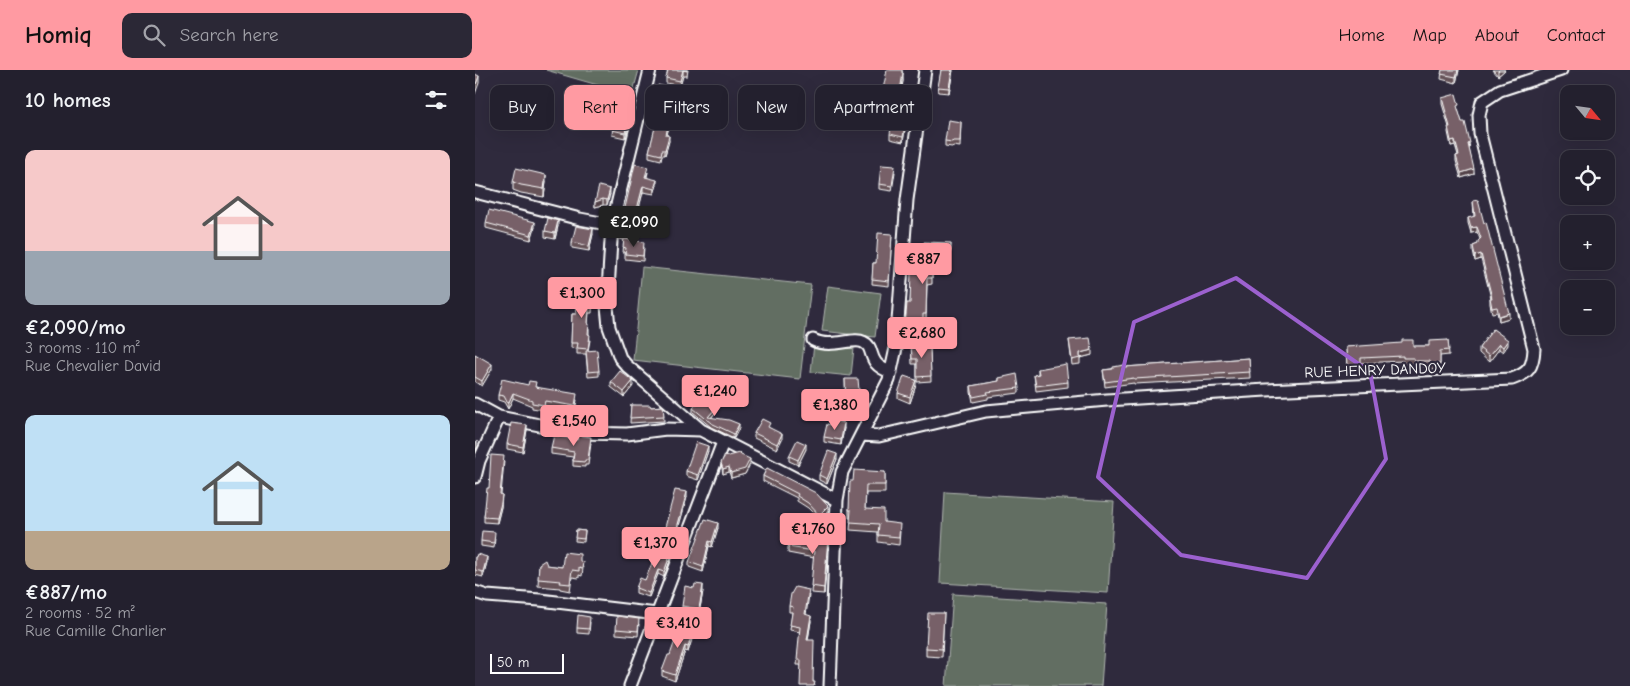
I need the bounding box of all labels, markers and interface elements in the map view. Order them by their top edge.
search box [122,13,472,58]
text: Homiq [25,21,92,49]
icon: search [140,21,168,49]
text: Search here [180,24,279,46]
text: Home [1338,25,1385,46]
text: Map [1413,25,1447,46]
text: About [1475,25,1519,46]
text: Contact [1547,25,1605,46]
chip: Buy [490,85,554,130]
chip: Rent [564,85,635,130]
chip: Filters [645,85,728,130]
chip: New [738,85,805,130]
chip: Apartment [815,85,932,130]
north arrow [1560,85,1615,140]
map controls [1560,85,1615,335]
icon: filters [422,86,450,114]
text: 10 homes [25,88,111,112]
button: locate [1560,150,1615,205]
icon: home [193,183,283,273]
pin: €2,090 [593,206,675,248]
text: €2,090 [610,213,658,231]
button: + [1560,215,1615,270]
pin: €887 [893,242,953,285]
text: €887 [906,250,940,268]
pin: €1,300 [541,276,623,319]
button: − [1560,280,1615,335]
text: €1,300 [559,284,605,302]
text: €2,090/mo [25,315,126,339]
pin: €2,680 [881,316,963,359]
text: €2,680 [898,324,946,342]
text: 3 rooms · 110 m² [25,339,140,357]
text: Rue Chevalier David [25,357,161,375]
street label: RUE HENRY DANDOY [1304,359,1446,381]
pin: €1,240 [674,374,756,417]
text: €1,240 [693,382,737,400]
pin: €1,380 [794,388,876,431]
text: €1,380 [812,396,858,414]
pin: €1,540 [533,404,615,447]
text: €1,540 [551,412,597,430]
icon: home [193,448,283,538]
pin: €1,760 [772,512,854,555]
text: €1,760 [791,520,835,538]
pin: €1,370 [614,526,696,569]
text: €1,370 [633,534,677,552]
text: €887/mo [25,580,107,604]
text: 2 rooms · 52 m² [25,604,135,622]
pin: €3,410 [637,606,719,649]
text: €3,410 [656,614,700,632]
text: Rue Camille Charlier [25,622,166,640]
scale bar [490,651,564,674]
text: 50 m [497,654,529,671]

